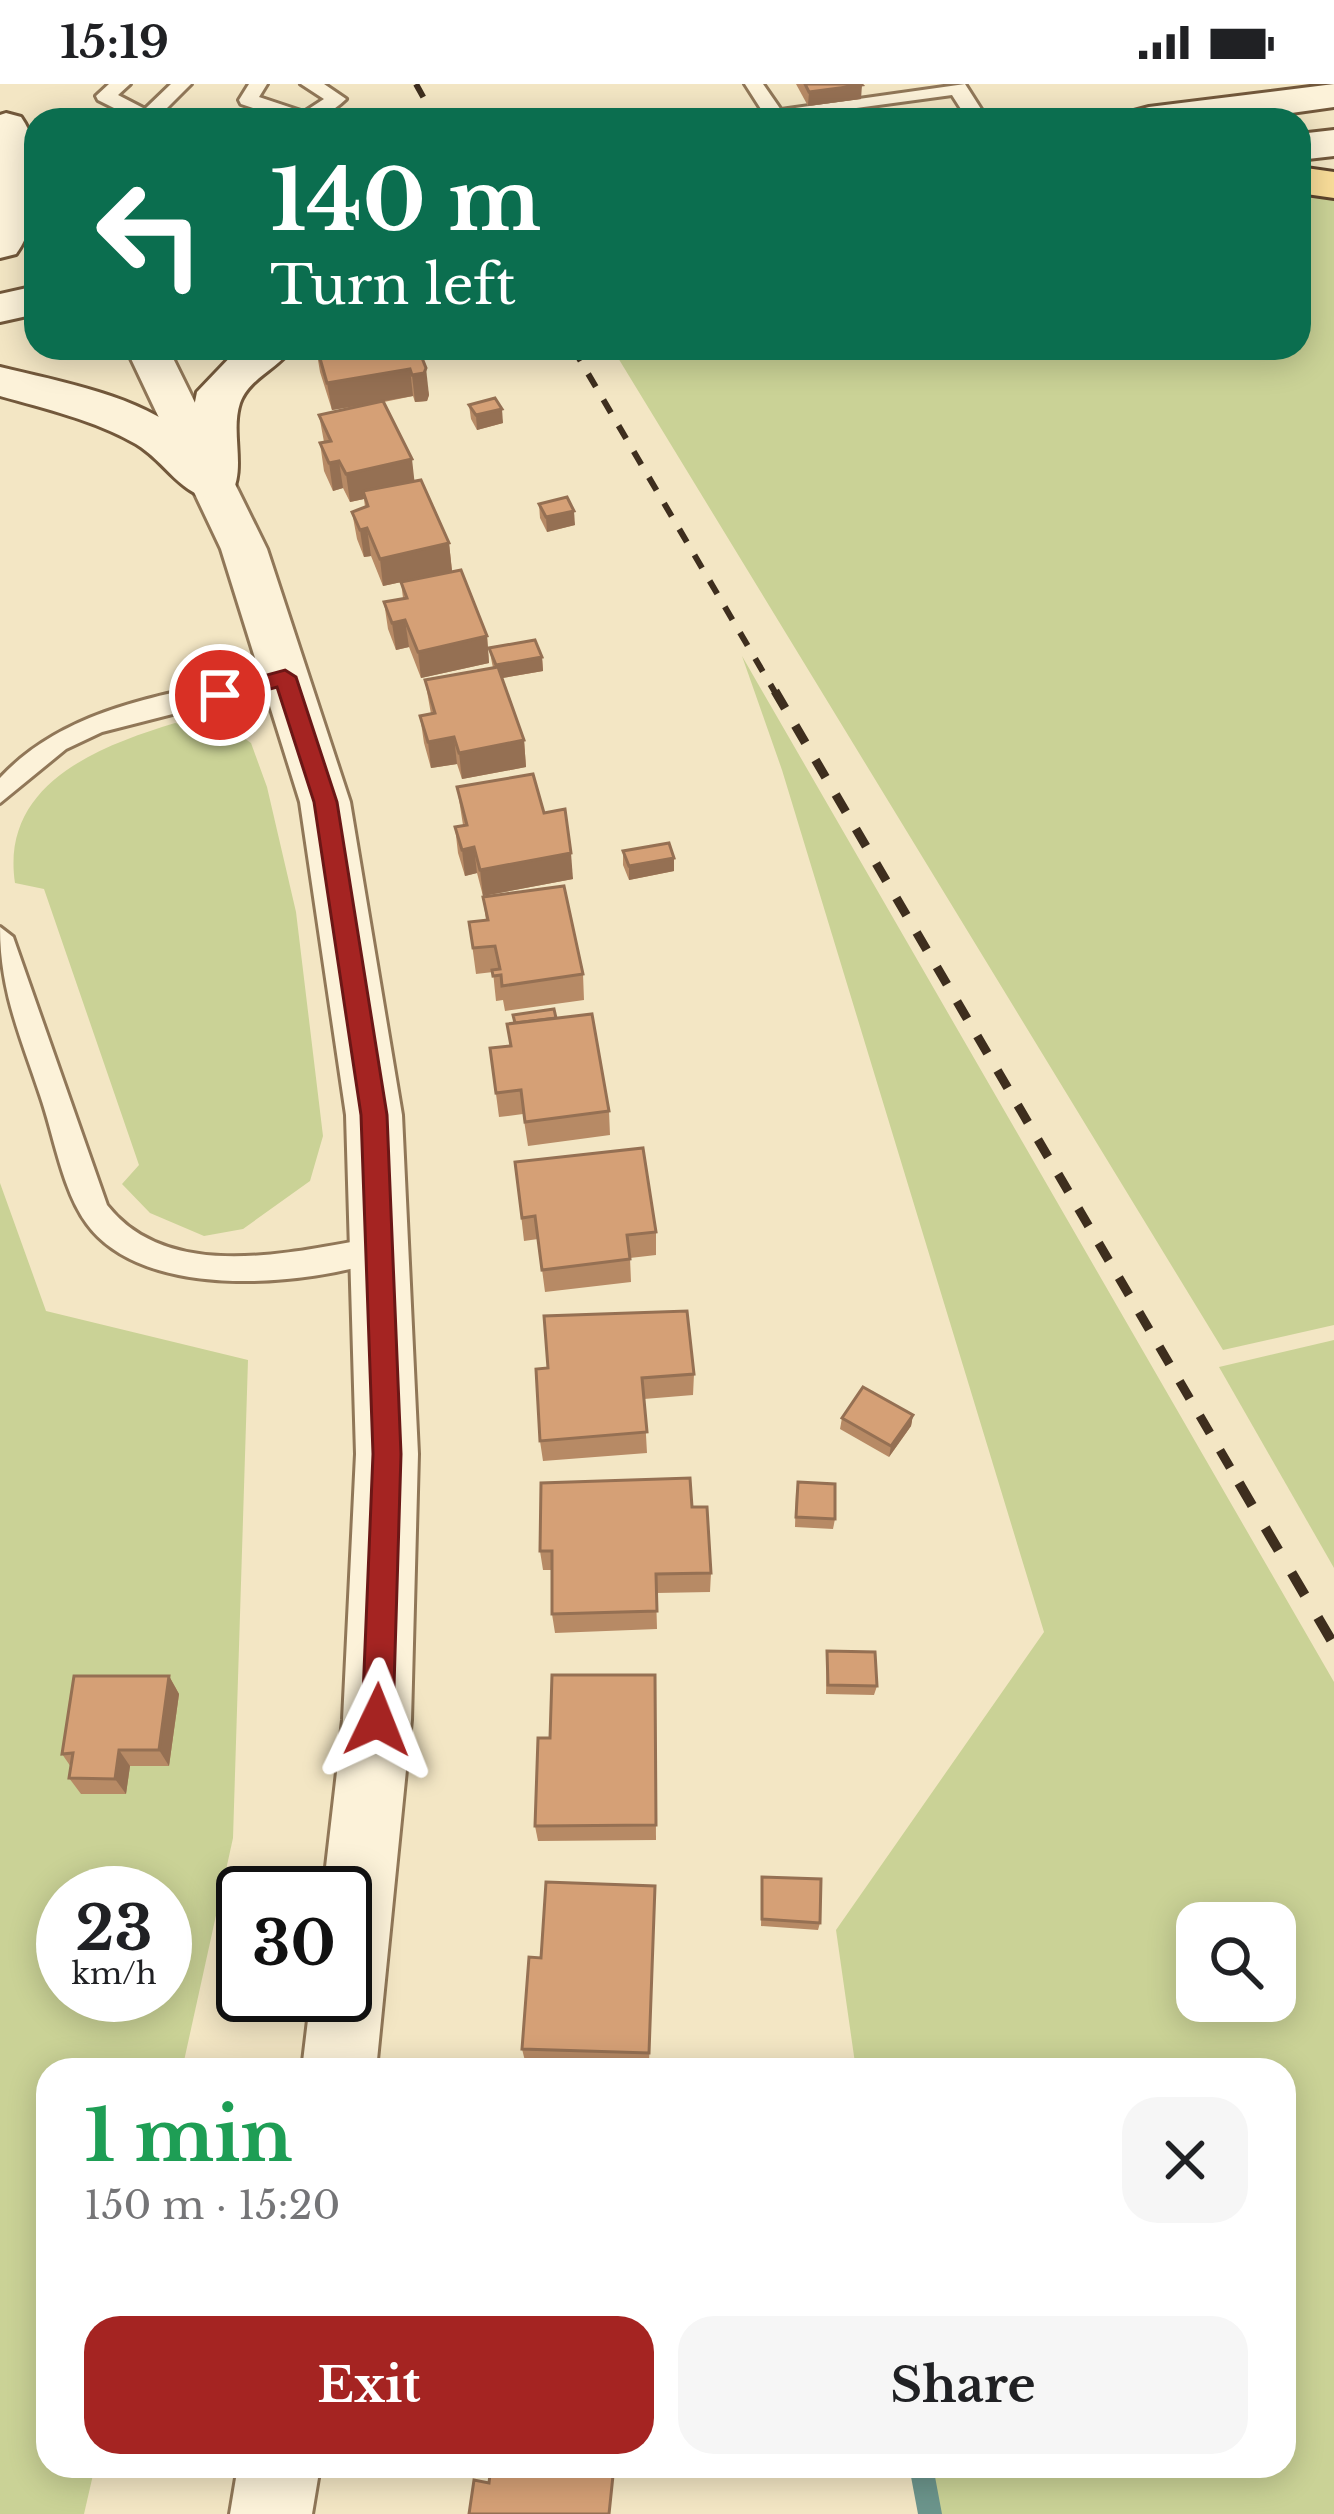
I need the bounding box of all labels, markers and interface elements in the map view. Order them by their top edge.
text: 15:19 [60,14,169,70]
text: 140 m [270,149,541,253]
icon: left [72,156,228,312]
text: Turn left [270,252,516,319]
pin [169,644,271,746]
icon: arrive [187,662,253,728]
position arrow [314,1657,440,1783]
speed limit sign: 30 [216,1866,372,2022]
text: 23 [75,1892,153,1966]
map controls [1176,1902,1296,2022]
button: search [1176,1902,1296,2022]
text: km/h [71,1955,157,1992]
text: 1 min [84,2091,293,2180]
button: close [1122,2097,1248,2223]
text: 150 m · 15:20 [84,2181,340,2230]
button: Exit [84,2316,654,2454]
button: Share [678,2316,1248,2454]

